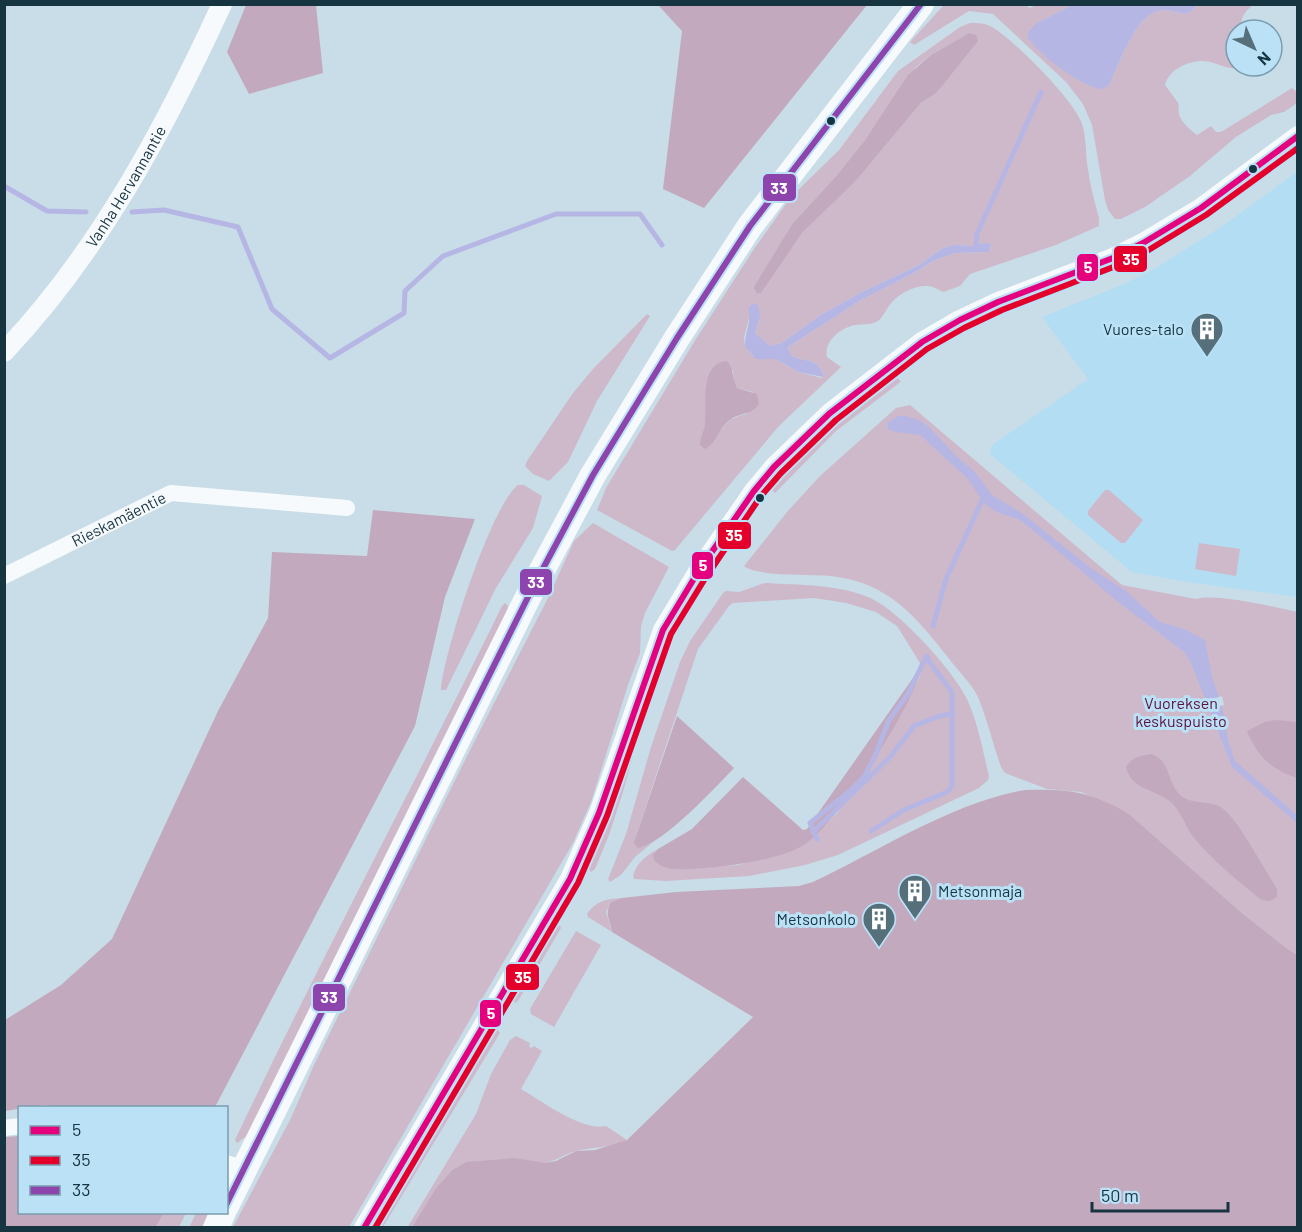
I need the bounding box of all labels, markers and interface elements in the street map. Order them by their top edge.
north arrow [1224,18,1284,78]
text: N [1254,49,1275,70]
unlabelled marker [825,115,837,127]
street label: Vanha Hervannantie [81,122,169,251]
unlabelled marker [1247,163,1259,175]
line badge: 33 [762,173,797,202]
text: 33 [770,178,788,197]
line badge: 35 [1113,245,1148,273]
text: 35 [1122,249,1140,268]
line badge: 5 [1076,253,1099,282]
text: 5 [1084,257,1093,276]
building icon: Vuores-talo [1189,311,1225,358]
place label: Vuores-talo [1103,319,1184,338]
street label: Rieskamäentie [68,487,169,550]
unlabelled marker [754,492,766,504]
line badge: 35 [717,521,752,550]
text: 35 [725,525,743,544]
line badge: 5 [691,551,714,580]
text: 5 [699,555,708,574]
line badge: 33 [519,568,553,596]
text: 33 [527,572,545,591]
park label: Vuoreksen keskuspuisto [1135,693,1227,730]
building icon: Metsonmaja [897,873,933,920]
place label: Metsonmaja [938,881,1022,900]
building icon: Metsonkolo [861,901,897,948]
place label: Metsonkolo [776,909,856,928]
line badge: 35 [505,963,540,991]
text: 35 [514,967,532,986]
line badge: 33 [312,983,346,1012]
text: 33 [320,987,338,1006]
line badge: 5 [479,999,502,1028]
text: 5 [487,1003,496,1022]
legend [18,1106,228,1214]
text: 5 [72,1118,81,1140]
text: 35 [72,1148,91,1170]
scale bar [1092,1175,1228,1213]
text: 33 [72,1178,91,1200]
text: 50 m [1101,1184,1139,1206]

